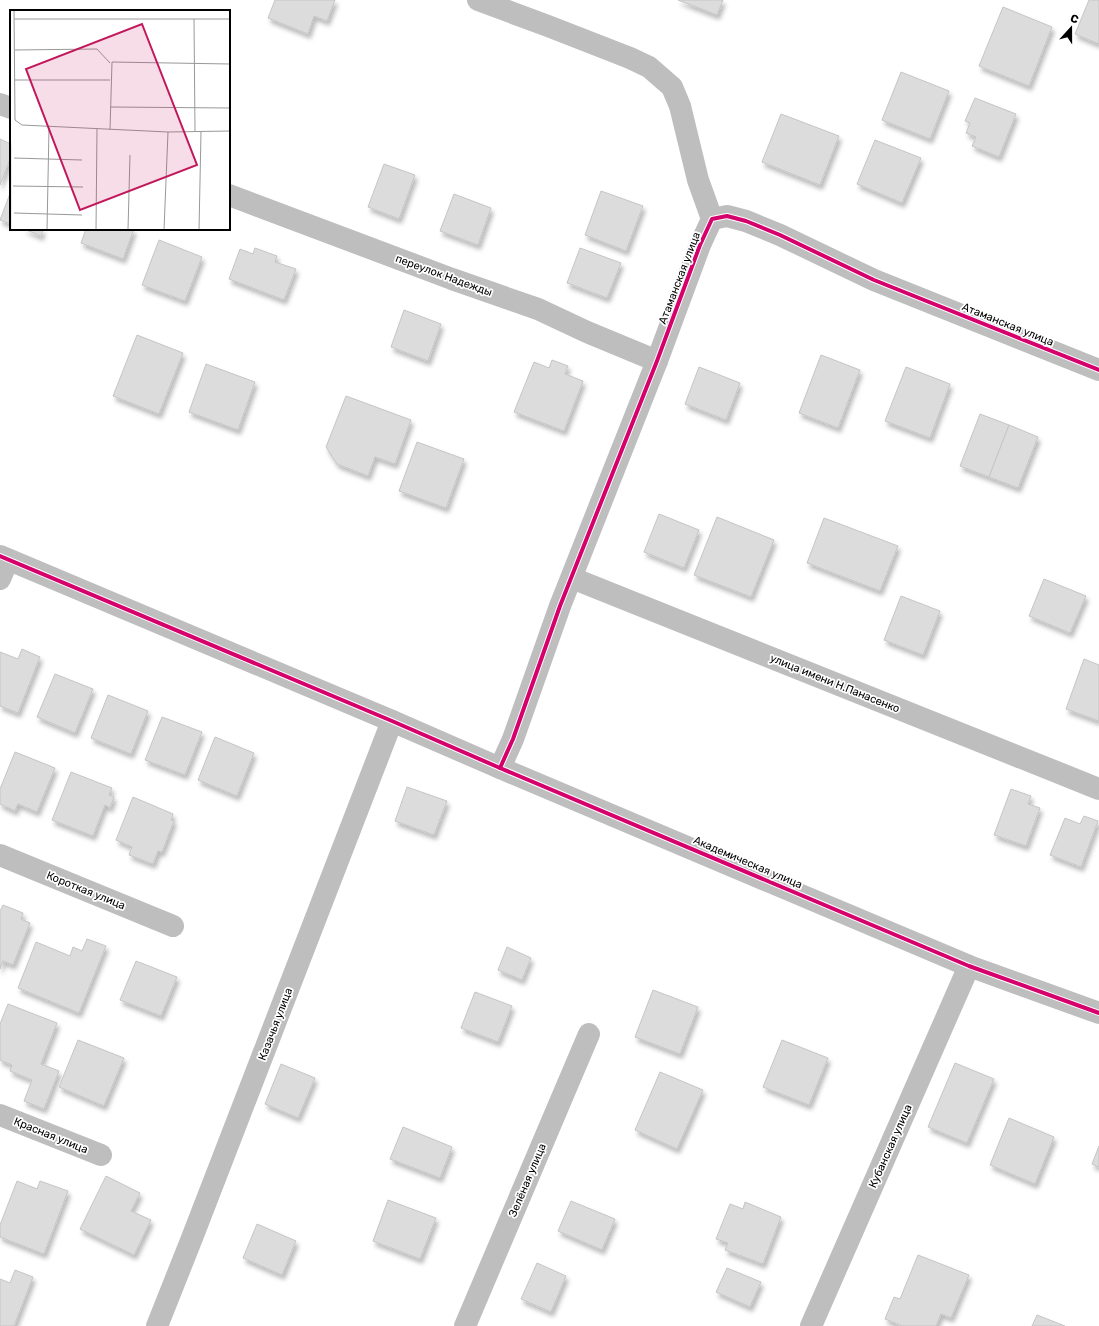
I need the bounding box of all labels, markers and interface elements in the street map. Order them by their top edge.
north arrow [1051,8,1091,48]
inset map [10,10,230,230]
text: С [1068,12,1081,27]
street label: Атаманская улица [656,230,703,326]
street label: переулок Надежды [394,252,494,299]
street label: Атаманская улица [960,300,1056,349]
street label: улица имени Н.Панасенко [768,651,902,715]
street label: Академическая улица [691,834,804,891]
street label: Короткая улица [45,869,127,912]
street label: Казачья улица [256,986,295,1062]
street label: Кубанская улица [866,1102,915,1190]
street label: Красная улица [12,1115,90,1156]
street label: Зелёная улица [506,1141,549,1219]

